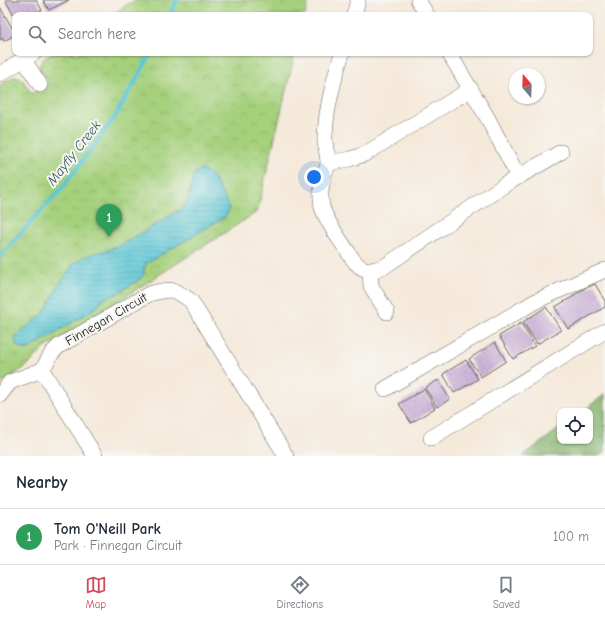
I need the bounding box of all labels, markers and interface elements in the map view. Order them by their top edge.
search box [12,12,593,56]
icon: search [26,23,48,45]
text: Search here [58,25,136,43]
north arrow [509,68,545,104]
water label: Mayfly Creek [43,117,105,190]
your location [304,167,324,187]
pin: 1 [96,204,122,237]
street label: Finnegan Circuit [63,289,151,348]
map controls [557,408,593,444]
button: locate [557,408,593,444]
text: Nearby [16,473,67,492]
text: Tom O'Neill Park [54,520,161,538]
text: 1 [26,529,32,544]
text: 100 m [553,529,589,544]
text: Park · Finnegan Circuit [54,538,182,553]
tab: Map [85,574,107,611]
tab: Directions [277,574,323,611]
tab: Saved [493,574,520,611]

